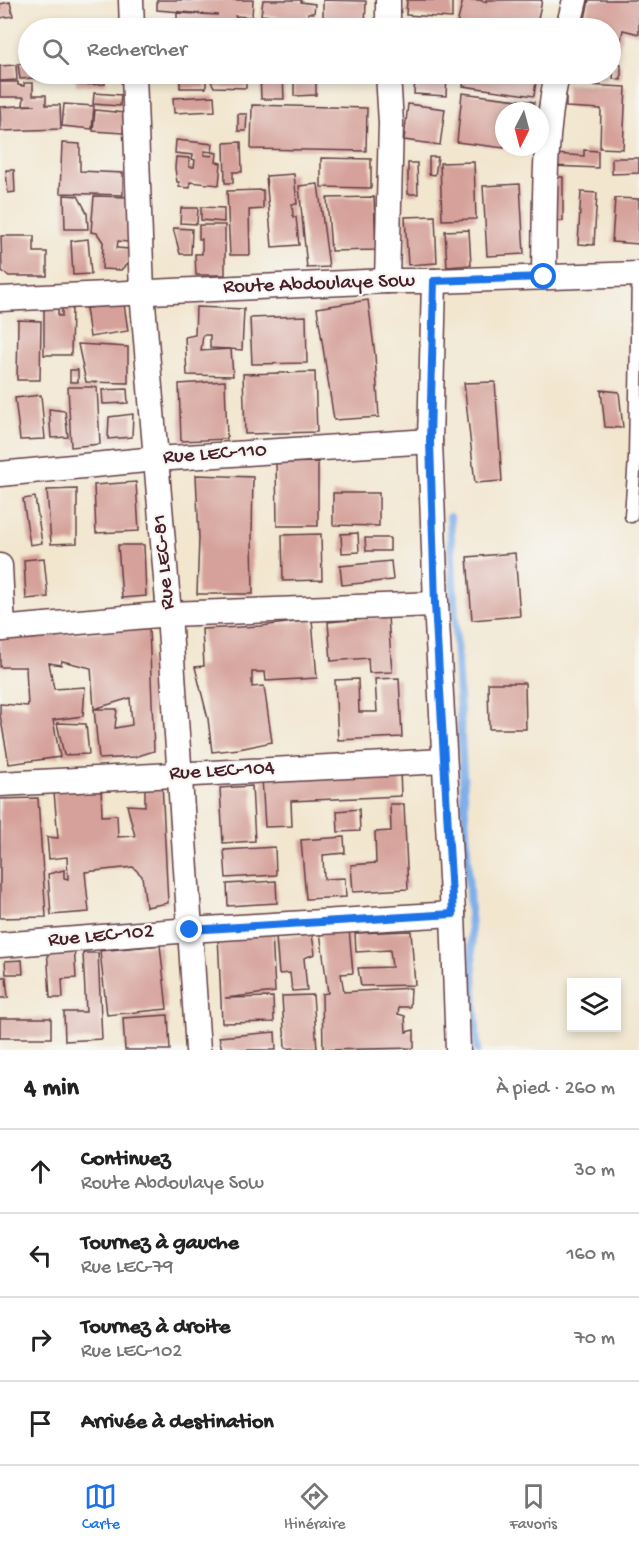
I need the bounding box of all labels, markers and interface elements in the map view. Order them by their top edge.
search box [18,18,621,84]
icon: search [39,35,72,68]
text: Rechercher [87,38,187,64]
north arrow [495,102,549,156]
route start [530,263,556,289]
street label: Route Abdoulaye Sow [223,269,416,301]
street label: Rue LEC-110 [162,439,268,471]
street label: Rue LEC-81 [148,513,182,611]
street label: Rue LEC-104 [169,757,276,787]
route end [176,916,202,942]
street label: Rue LEC-102 [47,920,155,954]
map controls [567,978,621,1032]
button: layers [567,978,621,1032]
text: 4 min [24,1074,79,1105]
text: À pied · 260 m [496,1078,615,1101]
text: Continuez [81,1147,170,1173]
icon: ahead [24,1155,57,1188]
text: 30 m [574,1160,615,1183]
text: Route Abdoulaye Sow [81,1173,264,1196]
text: Tournez à gauche [81,1231,239,1257]
icon: left [24,1239,57,1272]
text: 160 m [566,1244,615,1267]
text: Rue LEC-79 [81,1257,173,1280]
text: Tournez à droite [81,1315,230,1341]
icon: right [24,1323,57,1356]
text: 70 m [574,1328,615,1351]
text: Rue LEC-102 [81,1341,182,1364]
icon: arrive [24,1407,57,1440]
text: Arrivée à destination [81,1410,274,1436]
tab: Carte [82,1480,120,1535]
tab: Itinéraire [284,1480,346,1535]
tab: Favoris [510,1480,557,1535]

